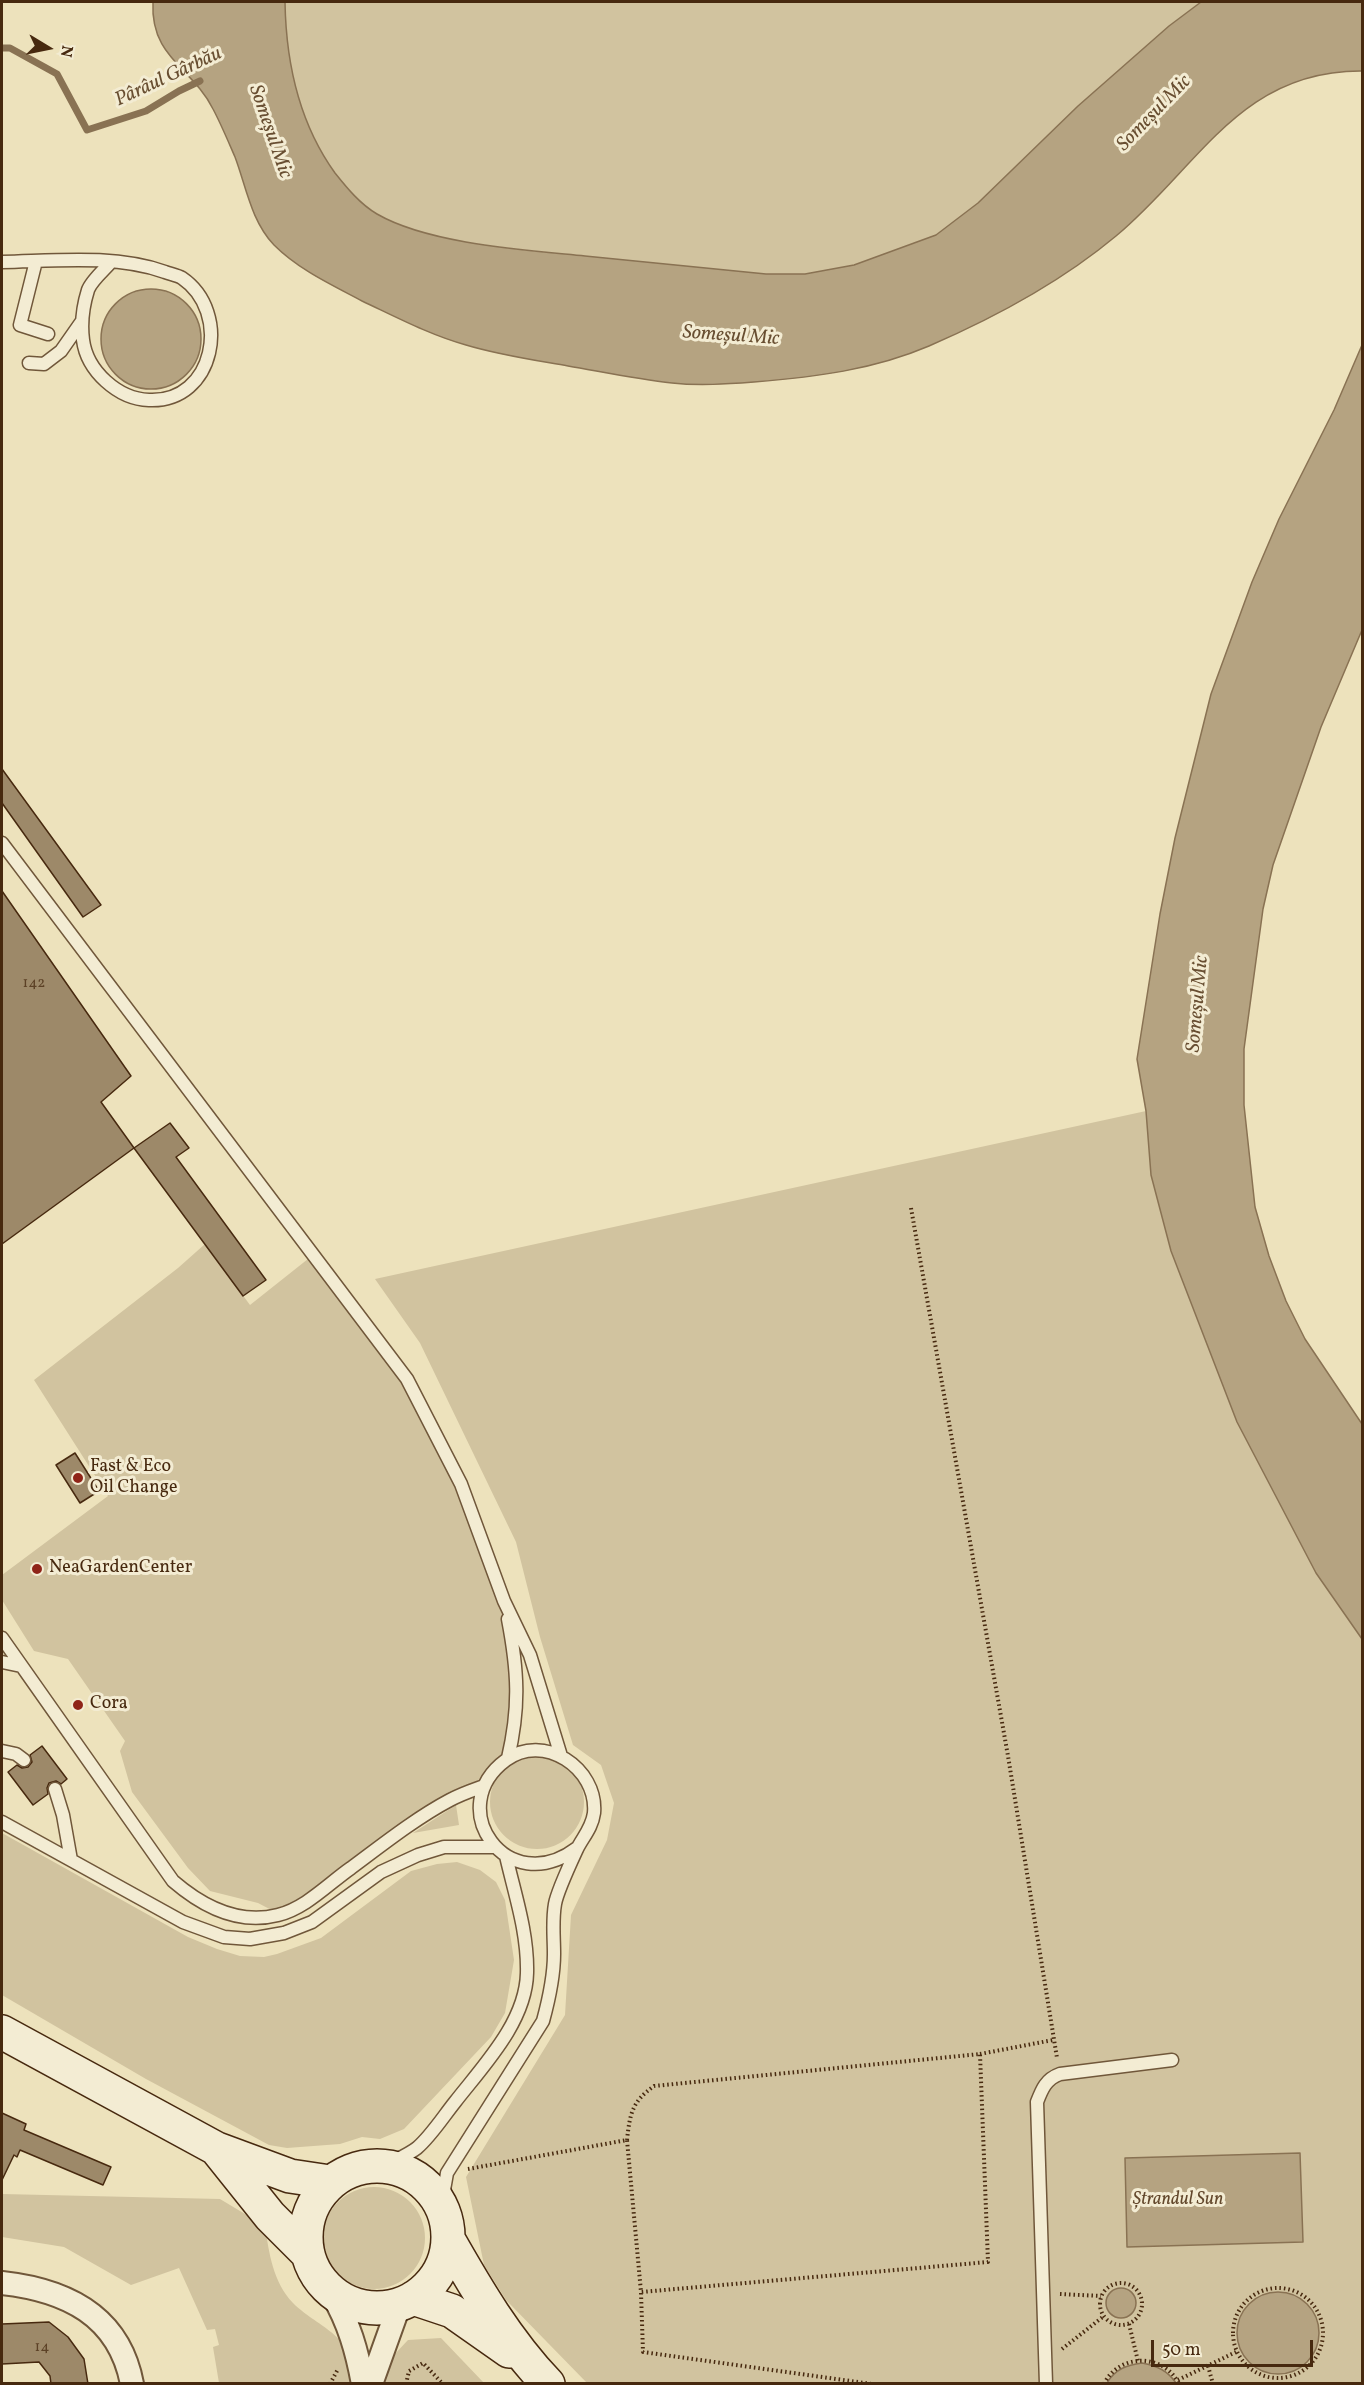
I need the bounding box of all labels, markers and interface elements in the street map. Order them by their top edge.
north arrow [18,18,78,78]
text: N [54,43,78,59]
water label: Pârâul Gârbău [112,43,226,113]
water label: Someșul Mic [1113,71,1197,157]
water label: Someșul Mic [242,82,296,182]
water label: Someșul Mic [682,322,780,352]
water label: Someșul Mic [1183,955,1215,1053]
house number: 142 [23,975,45,993]
place label: Fast & Eco Oil Change [90,1457,177,1500]
marker: Fast & Eco Oil Change [71,1471,85,1485]
place label: NeaGardenCenter [49,1558,192,1580]
marker: NeaGardenCenter [30,1562,44,1576]
place label: Cora [90,1694,128,1716]
marker: Cora [71,1698,85,1712]
park label: Ștrandul Sun [1133,2190,1223,2212]
scale bar [1154,2328,1316,2366]
text: 50 m [1162,2338,1201,2363]
house number: 14 [35,2339,49,2357]

